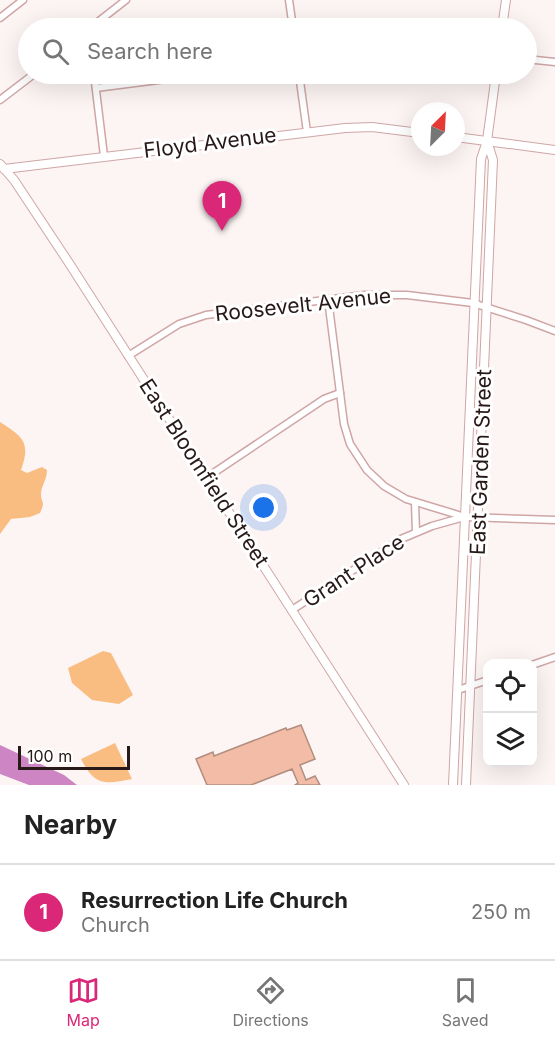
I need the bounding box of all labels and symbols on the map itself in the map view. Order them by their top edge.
north arrow [411,102,465,156]
street label: Floyd Avenue [142,122,278,163]
pin: 1 [202,182,242,231]
street label: Roosevelt Avenue [214,283,392,326]
street label: East Garden Street [465,368,496,555]
street label: East Bloomfield Street [134,374,275,571]
your location [249,493,278,522]
street label: Grant Place [299,529,409,612]
scale bar [18,743,130,770]

